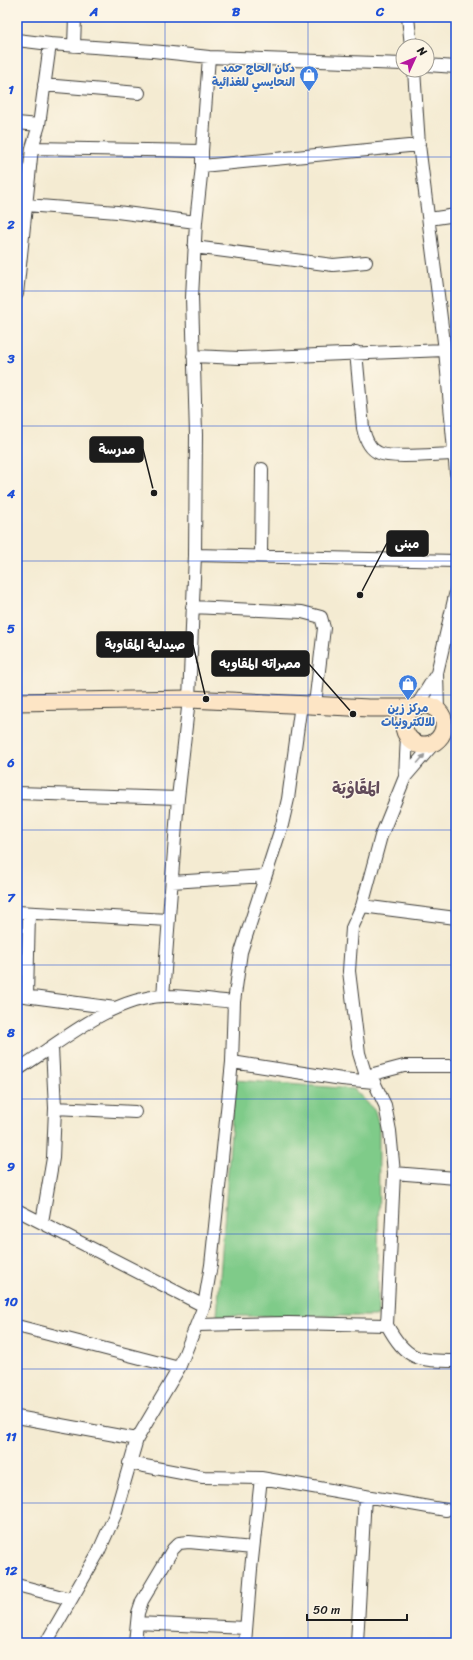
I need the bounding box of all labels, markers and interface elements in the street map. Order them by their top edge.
text: A [89,0,98,23]
text: B [232,0,241,23]
text: C [375,0,385,23]
north arrow [395,38,435,78]
text: N [412,41,432,61]
place label: دكان الحاج حمد النحايسي للغذائية [212,57,295,93]
shop icon: دكان الحاج حمد النحايسي للغذائية [298,64,320,92]
text: 1 [8,78,14,101]
text: 2 [6,213,15,236]
text: 3 [6,347,15,370]
callout: مدرسة [90,437,143,462]
text: مدرسة [98,438,136,461]
text: 4 [6,482,16,505]
callout: مبنى [387,531,428,556]
text: مبنى [395,532,419,555]
text: 5 [7,617,15,640]
callout: صيدلية المقاوبة [97,632,193,657]
text: صيدلية المقاوبة [105,633,185,656]
callout: مصراته المقاوبه [212,651,309,676]
text: مصراته المقاوبه [219,652,301,675]
shop icon: مركز زين للالكترونيات [397,673,419,701]
place label: مركز زين للالكترونيات [381,697,435,733]
text: 6 [6,751,15,774]
one-way arrow [416,754,425,765]
district label: المَقَاوْبَة [332,774,380,803]
text: 7 [7,886,16,909]
text: 8 [6,1021,15,1044]
text: 9 [7,1155,15,1178]
text: 10 [4,1290,18,1313]
text: 11 [5,1425,17,1448]
text: 12 [4,1559,18,1582]
scale bar [307,1596,407,1622]
text: 50 m [313,1599,340,1621]

